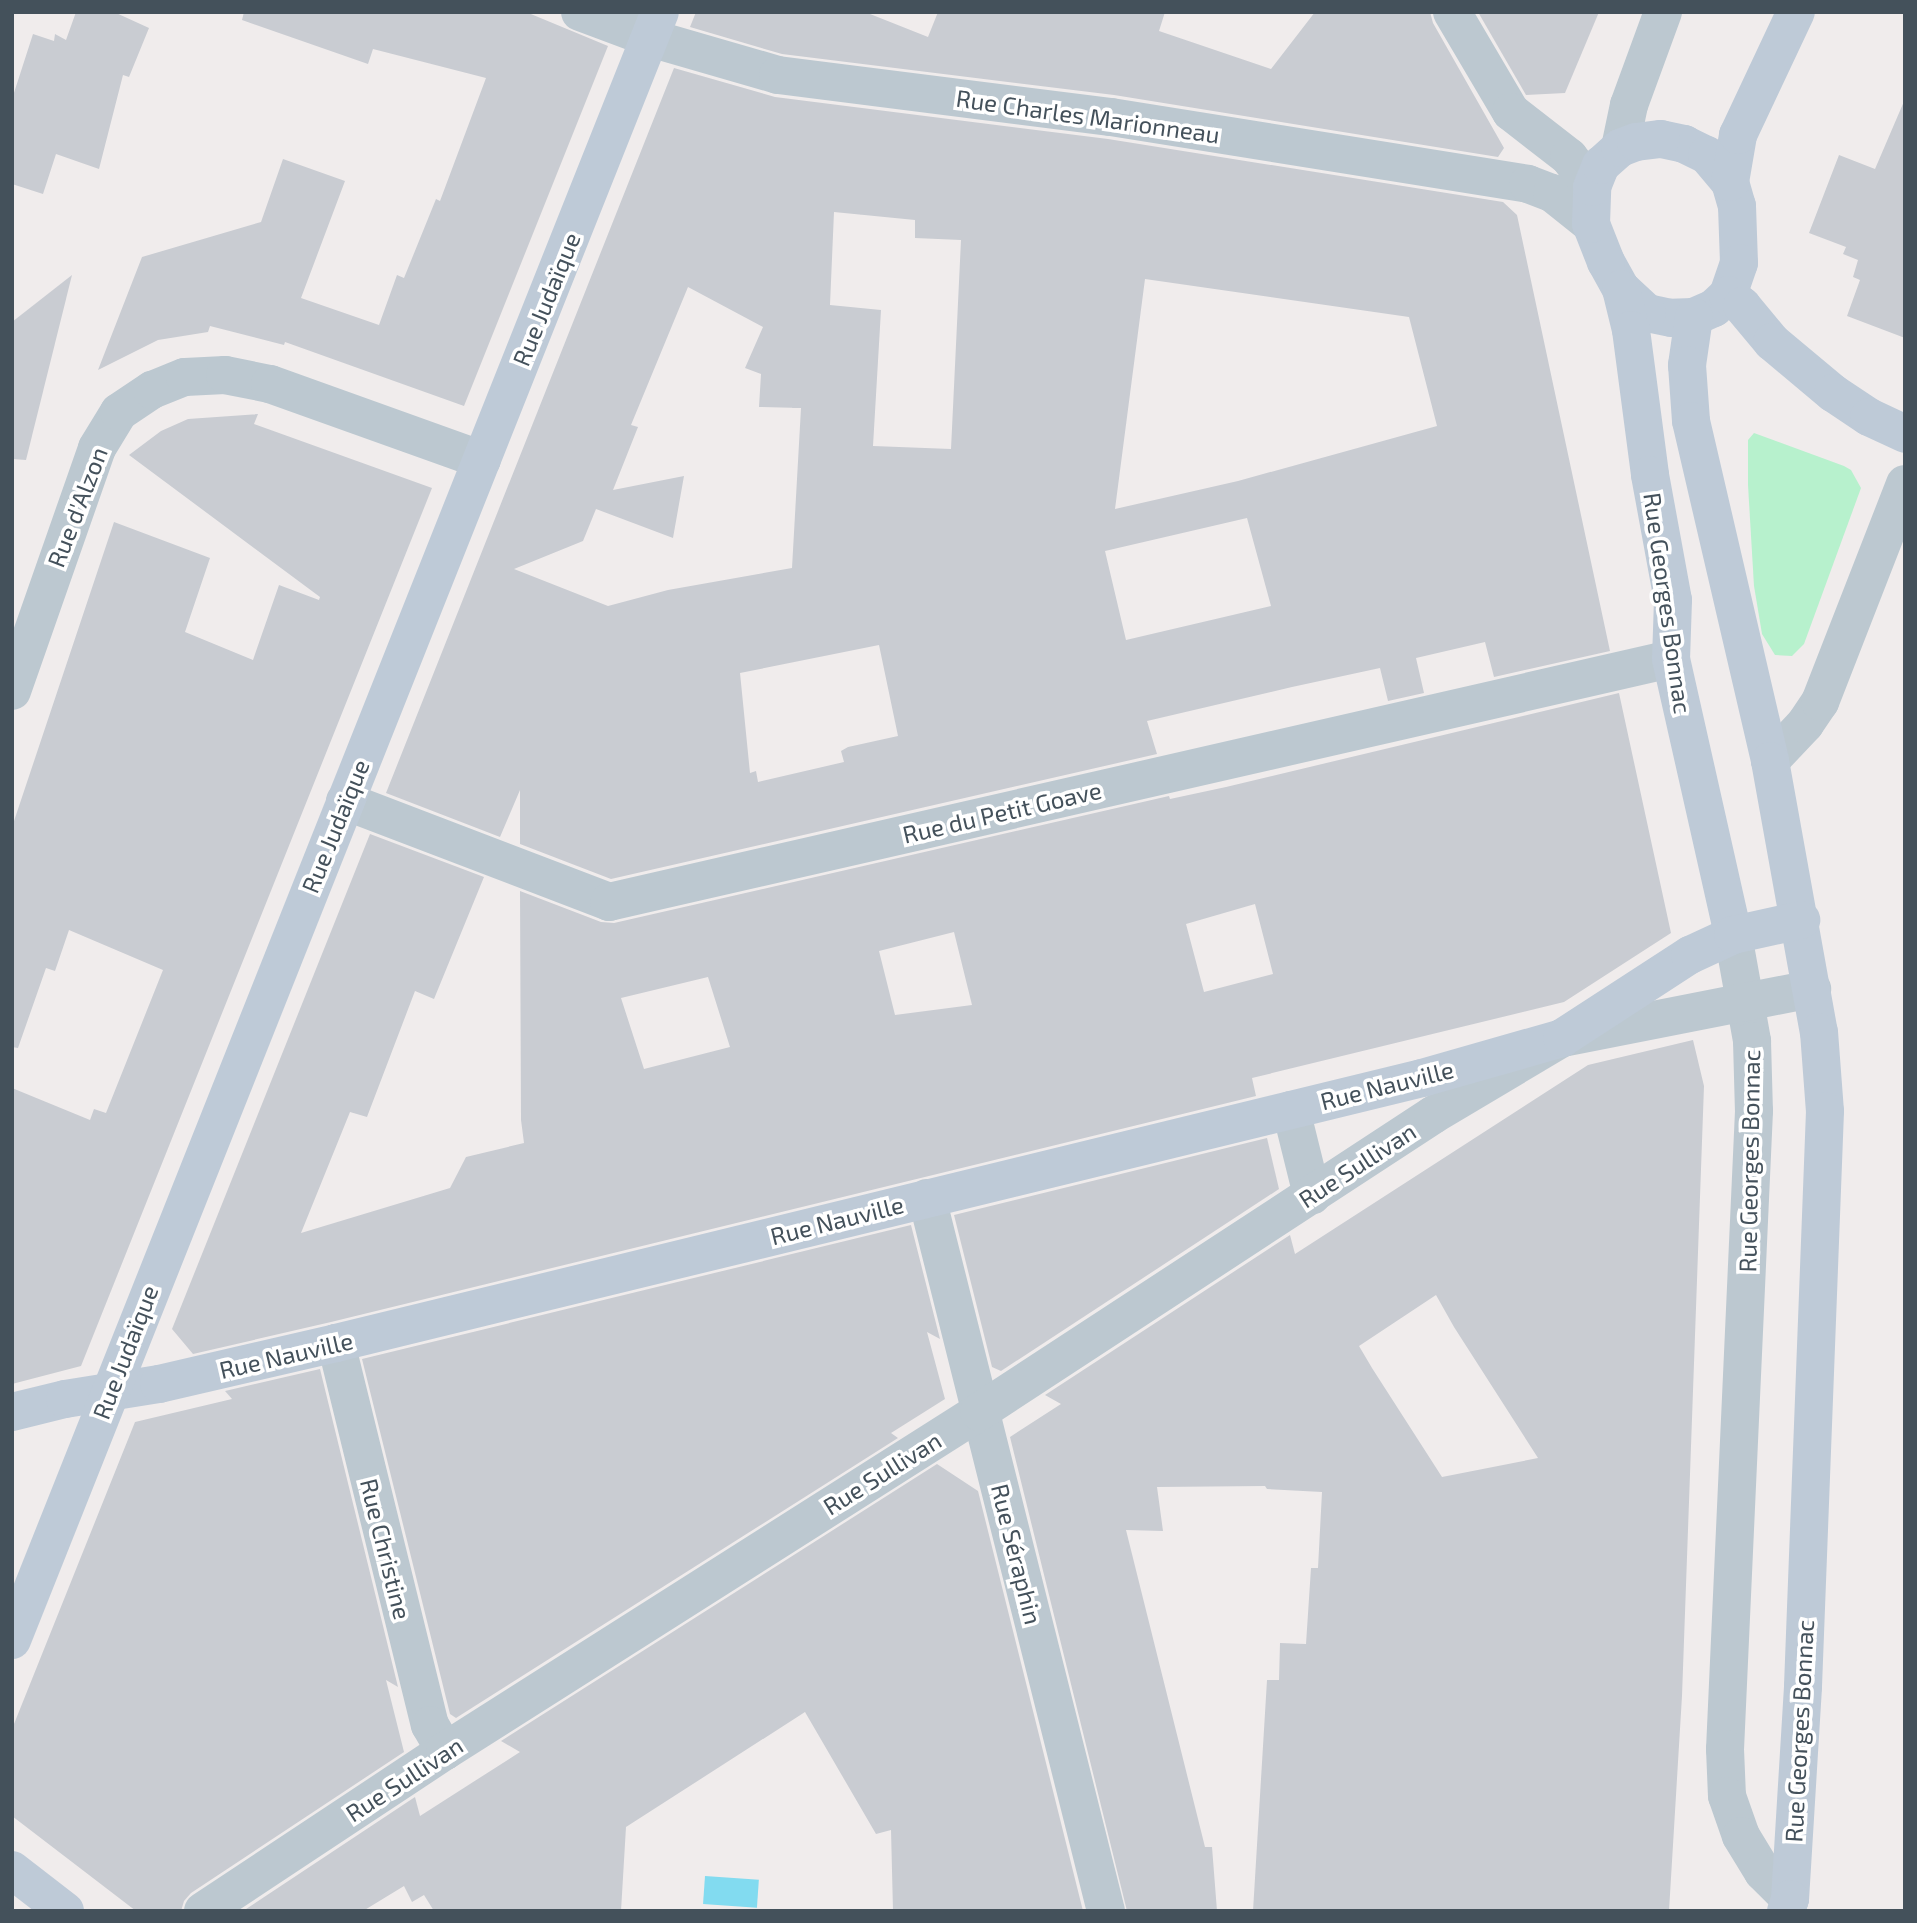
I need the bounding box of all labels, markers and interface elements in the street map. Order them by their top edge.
street label: Rue Charles Marionneau [954,83,1222,149]
street label: Rue Judaïque [506,228,586,370]
street label: Rue d'Alzon [41,443,113,571]
street label: Rue Georges Bonnac [1638,491,1698,715]
street label: Rue Judaïque [295,755,375,897]
street label: Rue du Petit Goave [900,775,1104,849]
street label: Rue Georges Bonnac [1733,1049,1765,1273]
street label: Rue Nauville [1317,1055,1457,1115]
street label: Rue Sullivan [1293,1116,1421,1214]
street label: Rue Nauville [767,1190,907,1250]
street label: Rue Judaïque [86,1281,164,1423]
street label: Rue Nauville [216,1326,356,1384]
street label: Rue Sullivan [818,1425,946,1521]
street label: Rue Christine [355,1476,417,1622]
street label: Rue Séraphin [986,1481,1048,1627]
street label: Rue Georges Bonnac [1779,1619,1819,1843]
street label: Rue Sullivan [340,1730,468,1828]

